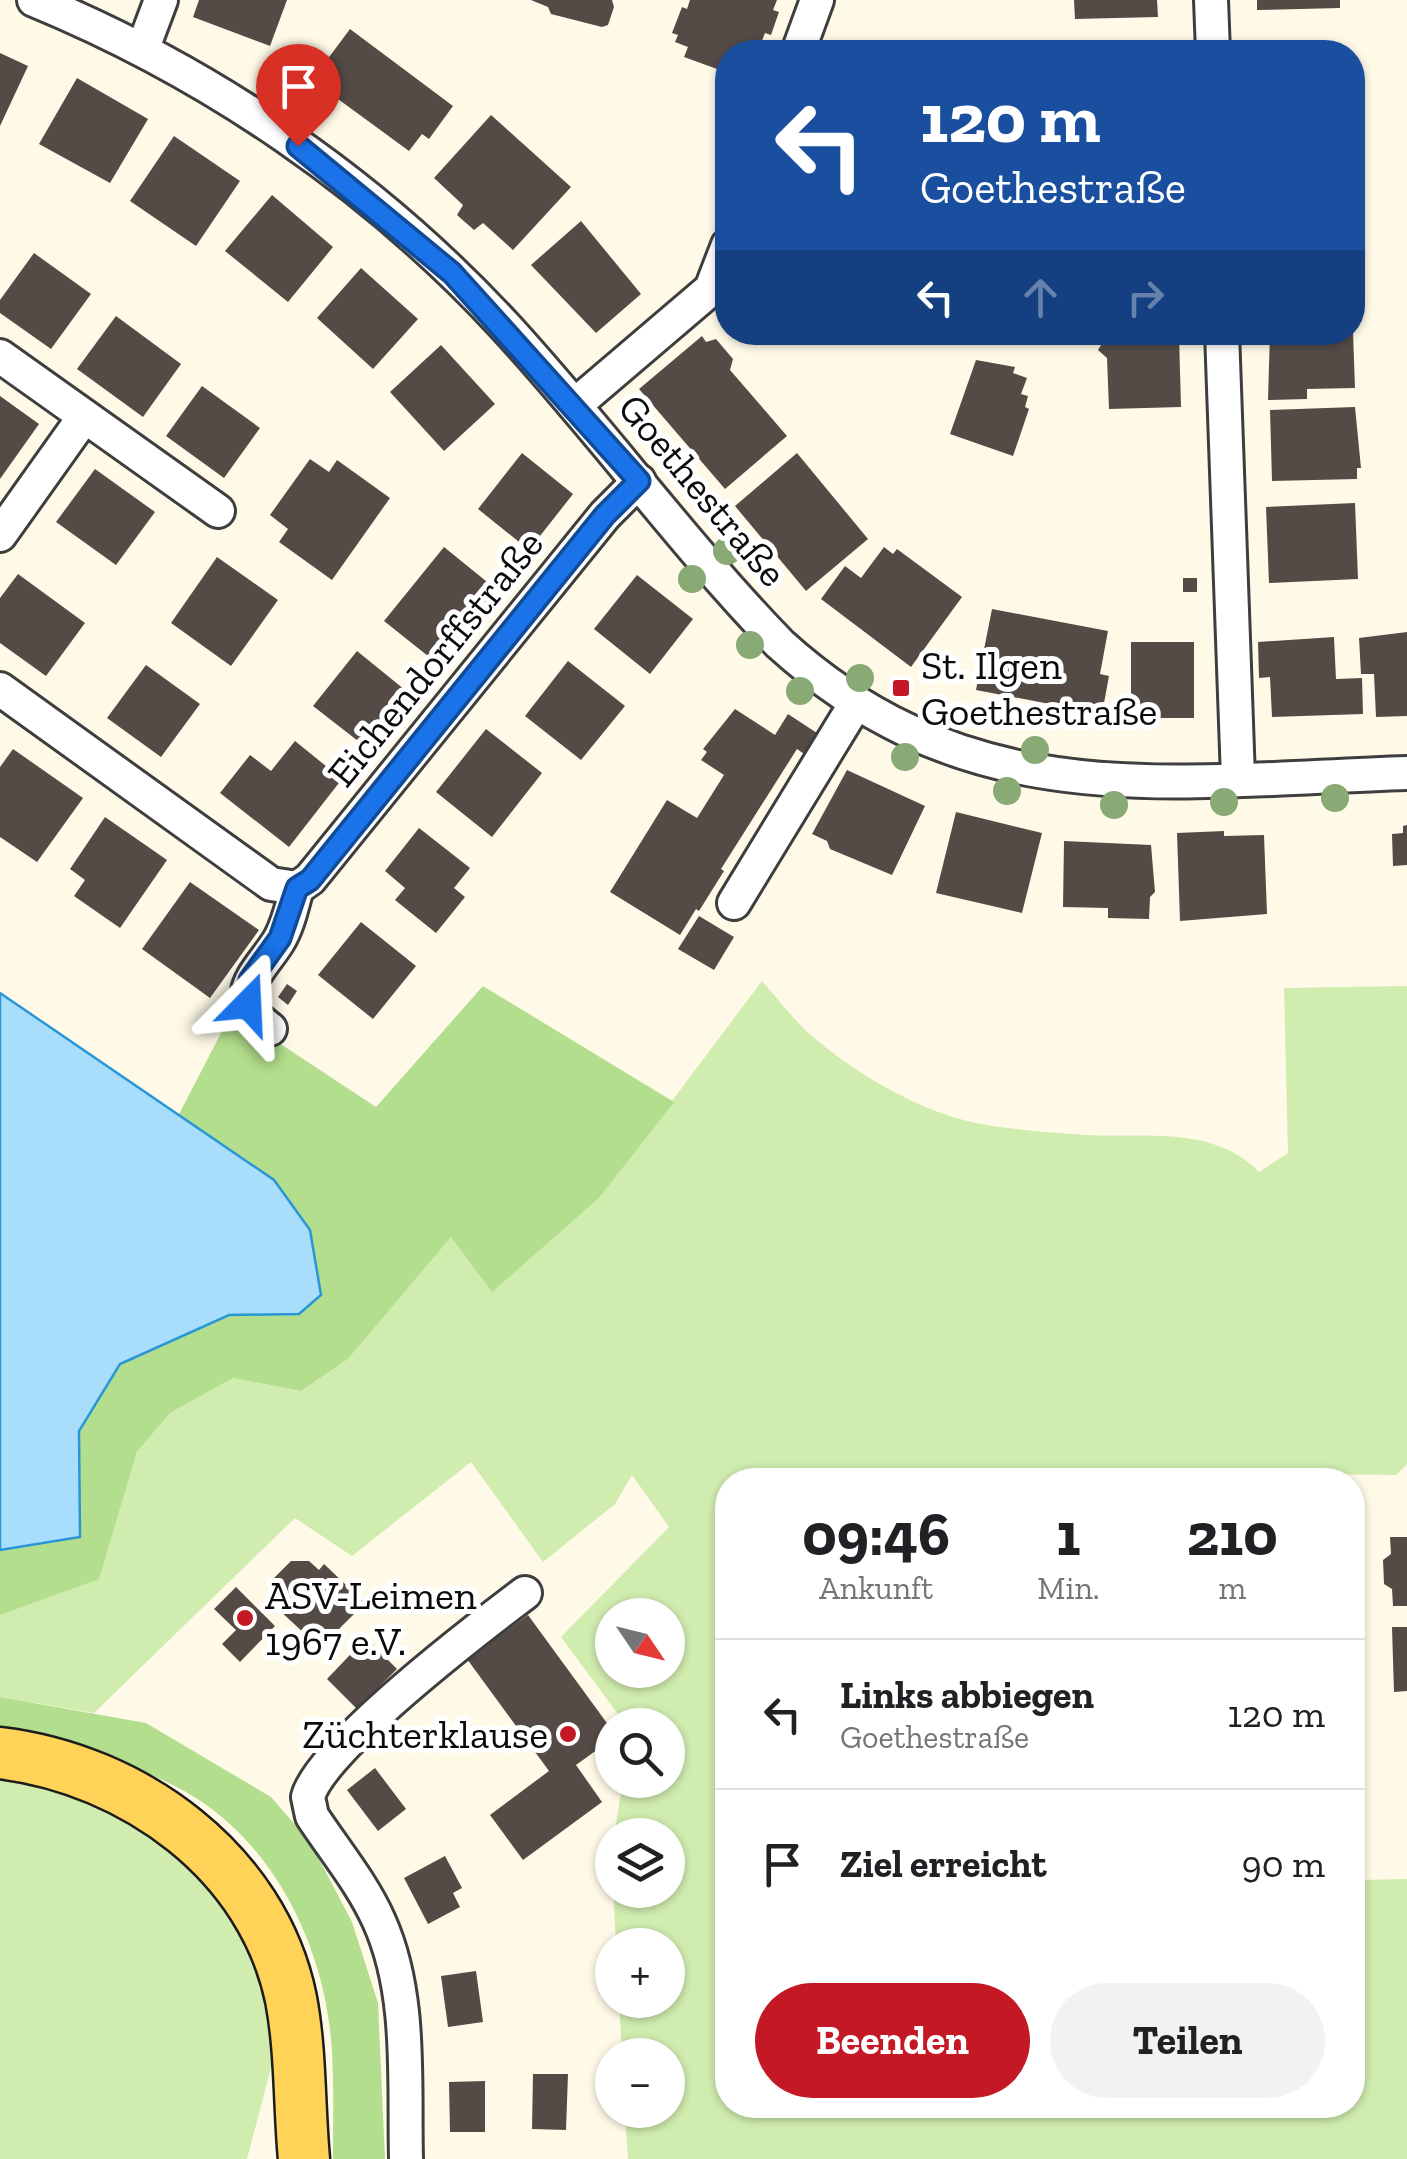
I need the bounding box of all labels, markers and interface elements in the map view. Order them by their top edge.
pin [256,44,341,147]
icon: arrive [271,59,326,114]
text: 120 m [920,76,1101,160]
icon: left [755,80,885,210]
text: Goethestraße [920,161,1186,215]
icon: left [908,270,963,325]
icon: ahead [1013,270,1068,325]
icon: right [1118,270,1173,325]
street label: Goethestraße [609,384,797,596]
street label: Eichendorffstraße [317,520,553,796]
place label: St. Ilgen Goethestraße [921,641,1157,735]
marker: St. Ilgen Goethestraße [890,677,912,699]
position arrow [196,952,300,1056]
text: 09:46 [802,1498,950,1570]
text: 1 [1056,1498,1081,1570]
text: 210 [1187,1498,1278,1570]
text: Ankunft [819,1569,933,1607]
text: Min. [1037,1569,1100,1607]
text: m [1218,1569,1246,1607]
place label: ASV-Leimen 1967 e.V. [265,1571,477,1665]
north arrow [595,1598,685,1688]
map controls [595,1598,685,2128]
marker: ASV-Leimen 1967 e.V. [234,1607,256,1629]
text: Links abbiegen [840,1672,1094,1718]
icon: left [755,1687,810,1742]
text: 120 m [1227,1691,1325,1737]
button: search [595,1708,685,1798]
place label: Züchterklause [302,1710,548,1758]
text: Goethestraße [840,1718,1029,1756]
marker: Züchterklause [557,1723,579,1745]
button: layers [595,1818,685,1908]
icon: arrive [755,1837,810,1892]
text: Ziel erreicht [840,1841,1047,1887]
text: 90 m [1242,1841,1325,1887]
button: + [595,1928,685,2018]
button: Beenden [755,1983,1030,2098]
button: Teilen [1050,1983,1325,2098]
button: − [595,2038,685,2128]

